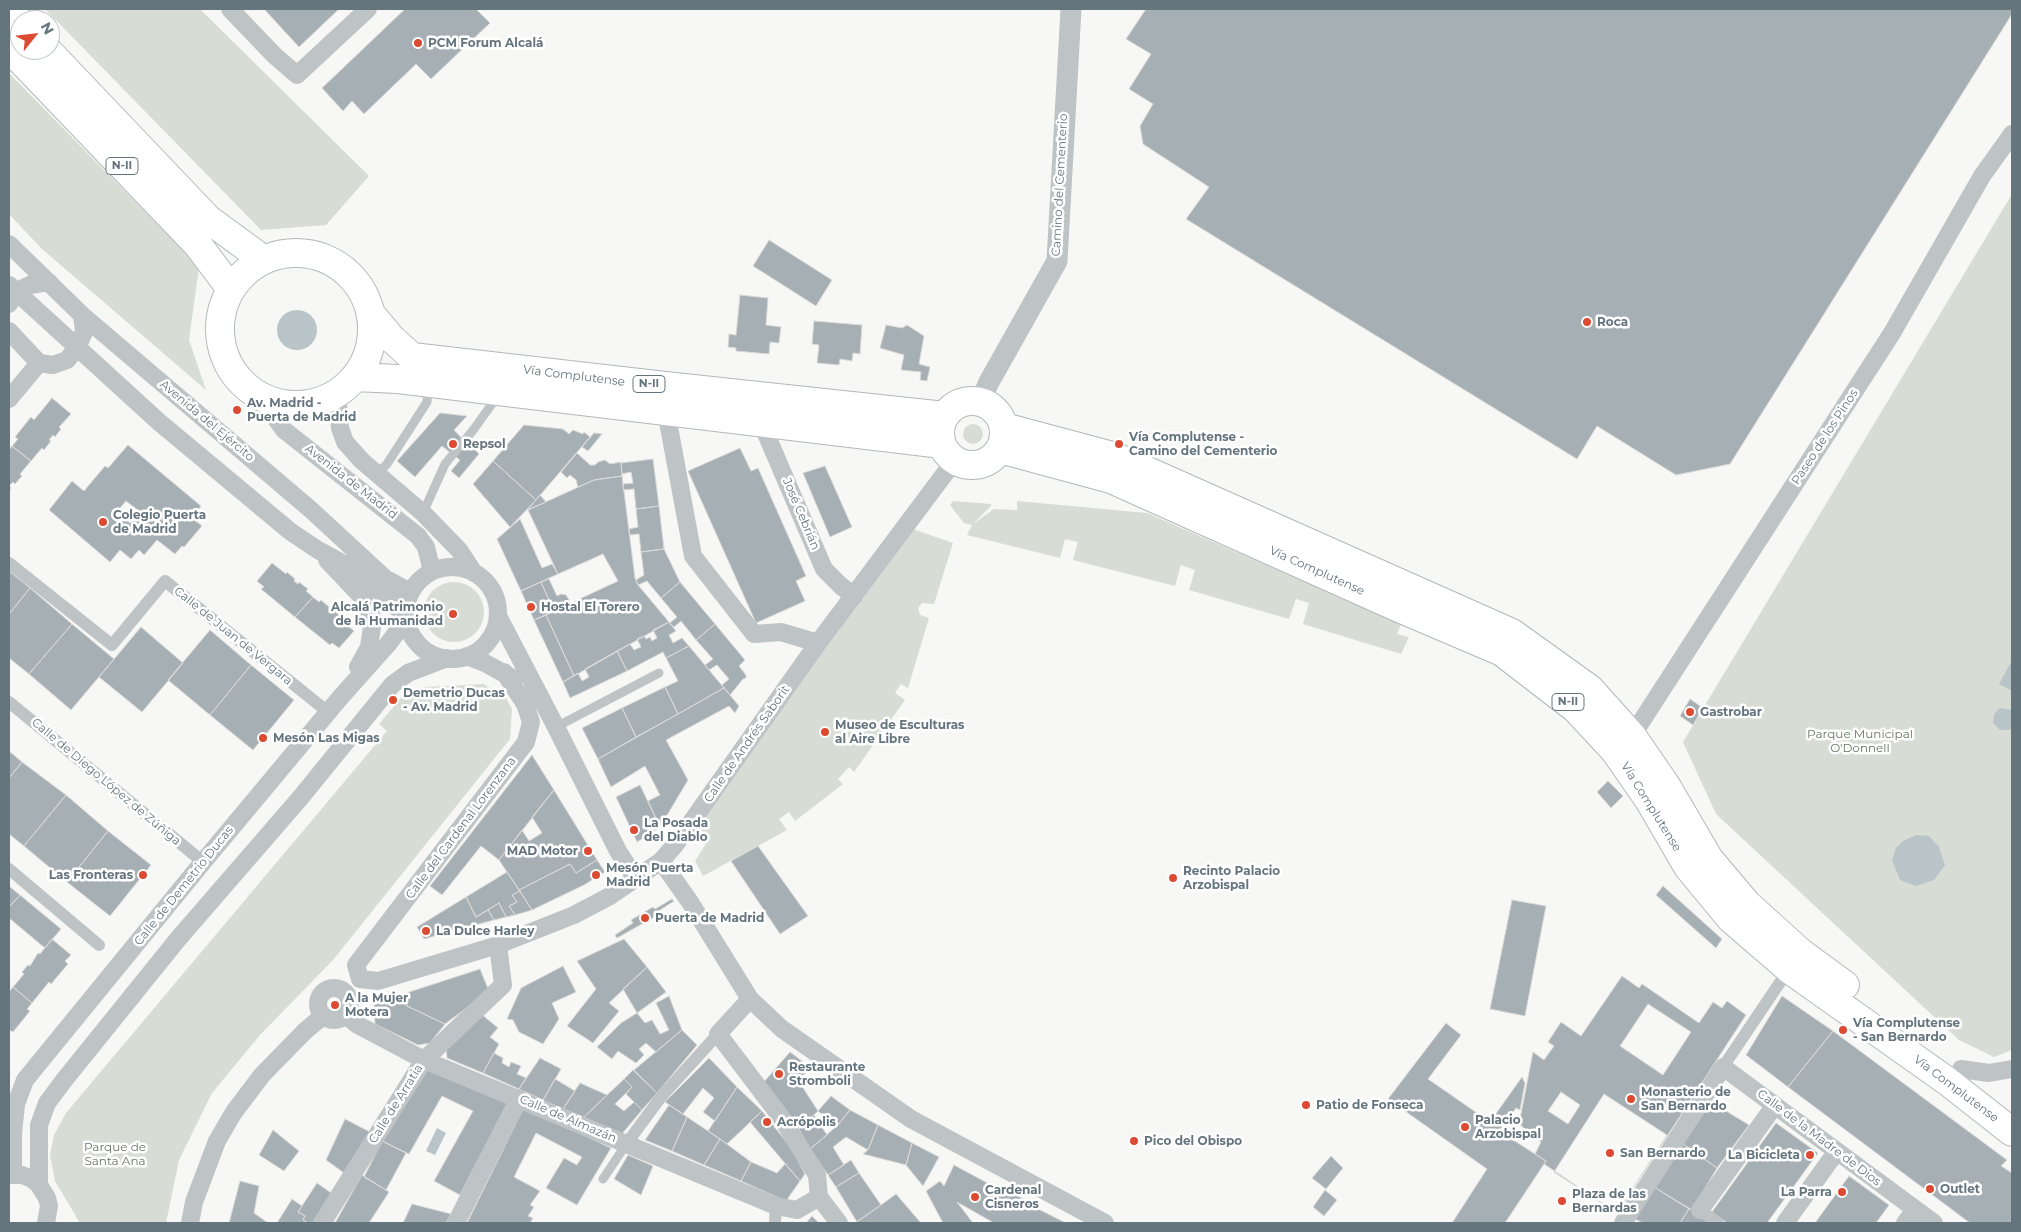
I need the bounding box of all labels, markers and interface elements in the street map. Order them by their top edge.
north arrow [10,10,60,60]
text: N [37,19,58,38]
place label: PCM Forum Alcalá [428,36,543,50]
marker: PCM Forum Alcalá [412,37,424,49]
street label: Camino del Cementerio [1049,113,1071,257]
road number: N-II [106,158,138,175]
place label: Roca [1597,315,1628,329]
marker: Roca [1581,316,1593,328]
street label: Vía Complutense [522,363,626,389]
road number: N-II [633,376,665,392]
street label: Avenida del Ejército [157,377,257,465]
street label: Paseo de los Pinos [1789,387,1861,487]
place label: Av. Madrid - Puerta de Madrid [247,396,356,424]
marker: Av. Madrid - Puerta de Madrid [231,404,243,416]
place label: Vía Complutense - Camino del Cementerio [1129,430,1277,458]
place label: Repsol [463,437,506,451]
marker: Repsol [447,438,459,450]
marker: Vía Complutense - Camino del Cementerio [1113,438,1125,450]
street label: Avenida de Madrid [302,442,400,522]
street label: José Cebrián [779,476,823,552]
place label: Colegio Puerta de Madrid [113,508,206,536]
marker: Colegio Puerta de Madrid [97,516,109,528]
street label: Vía Complutense [1267,544,1367,598]
street label: Calle de Juan de Vergara [171,584,295,688]
place label: Alcalá Patrimonio de la Humanidad [331,600,443,628]
place label: Hostal El Torero [541,600,640,614]
marker: Hostal El Torero [525,601,537,613]
marker: Alcalá Patrimonio de la Humanidad [447,608,459,620]
street label: Calle de Andrés Saborit [701,683,793,805]
place label: Demetrio Ducas - Av. Madrid [403,686,505,714]
marker: Demetrio Ducas - Av. Madrid [387,694,399,706]
road number: N-II [1552,694,1584,710]
place label: Gastrobar [1700,705,1762,719]
marker: Gastrobar [1684,706,1696,718]
street label: Calle de Diego López de Zúñiga [29,715,183,849]
place label: Museo de Esculturas al Aire Libre [835,718,964,746]
marker: Museo de Esculturas al Aire Libre [819,726,831,738]
park label: Parque Municipal O'Donnell [1807,727,1913,755]
place label: Mesón Las Migas [273,731,380,745]
marker: Mesón Las Migas [257,732,269,744]
street label: Calle del Cardenal Lorenzana [403,754,519,902]
street label: Vía Complutense [1618,760,1684,854]
place label: La Posada del Diablo [644,816,708,844]
street label: Calle de Demetrio Ducas [131,824,237,948]
marker: La Posada del Diablo [628,824,640,836]
place label: MAD Motor [507,844,578,858]
marker: MAD Motor [582,845,594,857]
place label: Mesón Puerta Madrid [606,861,693,889]
place label: Recinto Palacio Arzobispal [1183,864,1280,892]
place label: Las Fronteras [49,868,133,882]
marker: Las Fronteras [137,869,149,881]
marker: Mesón Puerta Madrid [590,869,602,881]
marker: Recinto Palacio Arzobispal [1167,872,1179,884]
place label: Puerta de Madrid [655,911,764,925]
marker: Puerta de Madrid [639,912,651,924]
place label: La Dulce Harley [436,924,534,938]
marker: La Dulce Harley [420,925,432,937]
place label: A la Mujer Motera [345,991,408,1019]
marker: A la Mujer Motera [329,999,341,1011]
place label: Vía Complutense - San Bernardo [1853,1016,1960,1044]
marker: Vía Complutense - San Bernardo [1837,1024,1849,1036]
street label: Vía Complutense [1911,1052,2001,1126]
place label: Restaurante Stromboli [789,1060,865,1088]
street label: Calle de Arratia [366,1062,426,1146]
marker: Restaurante Stromboli [773,1068,785,1080]
place label: Monasterio de San Bernardo [1641,1085,1731,1113]
street label: Calle de la Madre de Dios [1754,1087,1884,1189]
street label: Calle de Almazán [517,1092,619,1146]
marker: Monasterio de San Bernardo [1625,1093,1637,1105]
place label: Patio de Fonseca [1316,1098,1423,1112]
marker: Patio de Fonseca [1300,1099,1312,1111]
place label: Palacio Arzobispal [1475,1113,1541,1141]
place label: Acrópolis [777,1115,836,1129]
marker: Acrópolis [761,1116,773,1128]
marker: Palacio Arzobispal [1459,1121,1471,1133]
place label: Pico del Obispo [1144,1134,1242,1148]
marker: Pico del Obispo [1128,1135,1140,1147]
park label: Parque de Santa Ana [84,1140,146,1168]
place label: San Bernardo [1620,1146,1706,1160]
marker: San Bernardo [1604,1147,1616,1159]
place label: La Bicicleta [1728,1148,1800,1162]
marker: La Bicicleta [1804,1149,1816,1161]
place label: Outlet [1940,1182,1980,1196]
place label: Cardenal Cisneros [985,1183,1041,1211]
marker: Outlet [1924,1183,1936,1195]
place label: La Parra [1781,1185,1832,1199]
marker: La Parra [1836,1186,1848,1198]
place label: Plaza de las Bernardas [1572,1187,1646,1215]
marker: Cardenal Cisneros [969,1191,981,1203]
marker: Plaza de las Bernardas [1556,1195,1568,1207]

